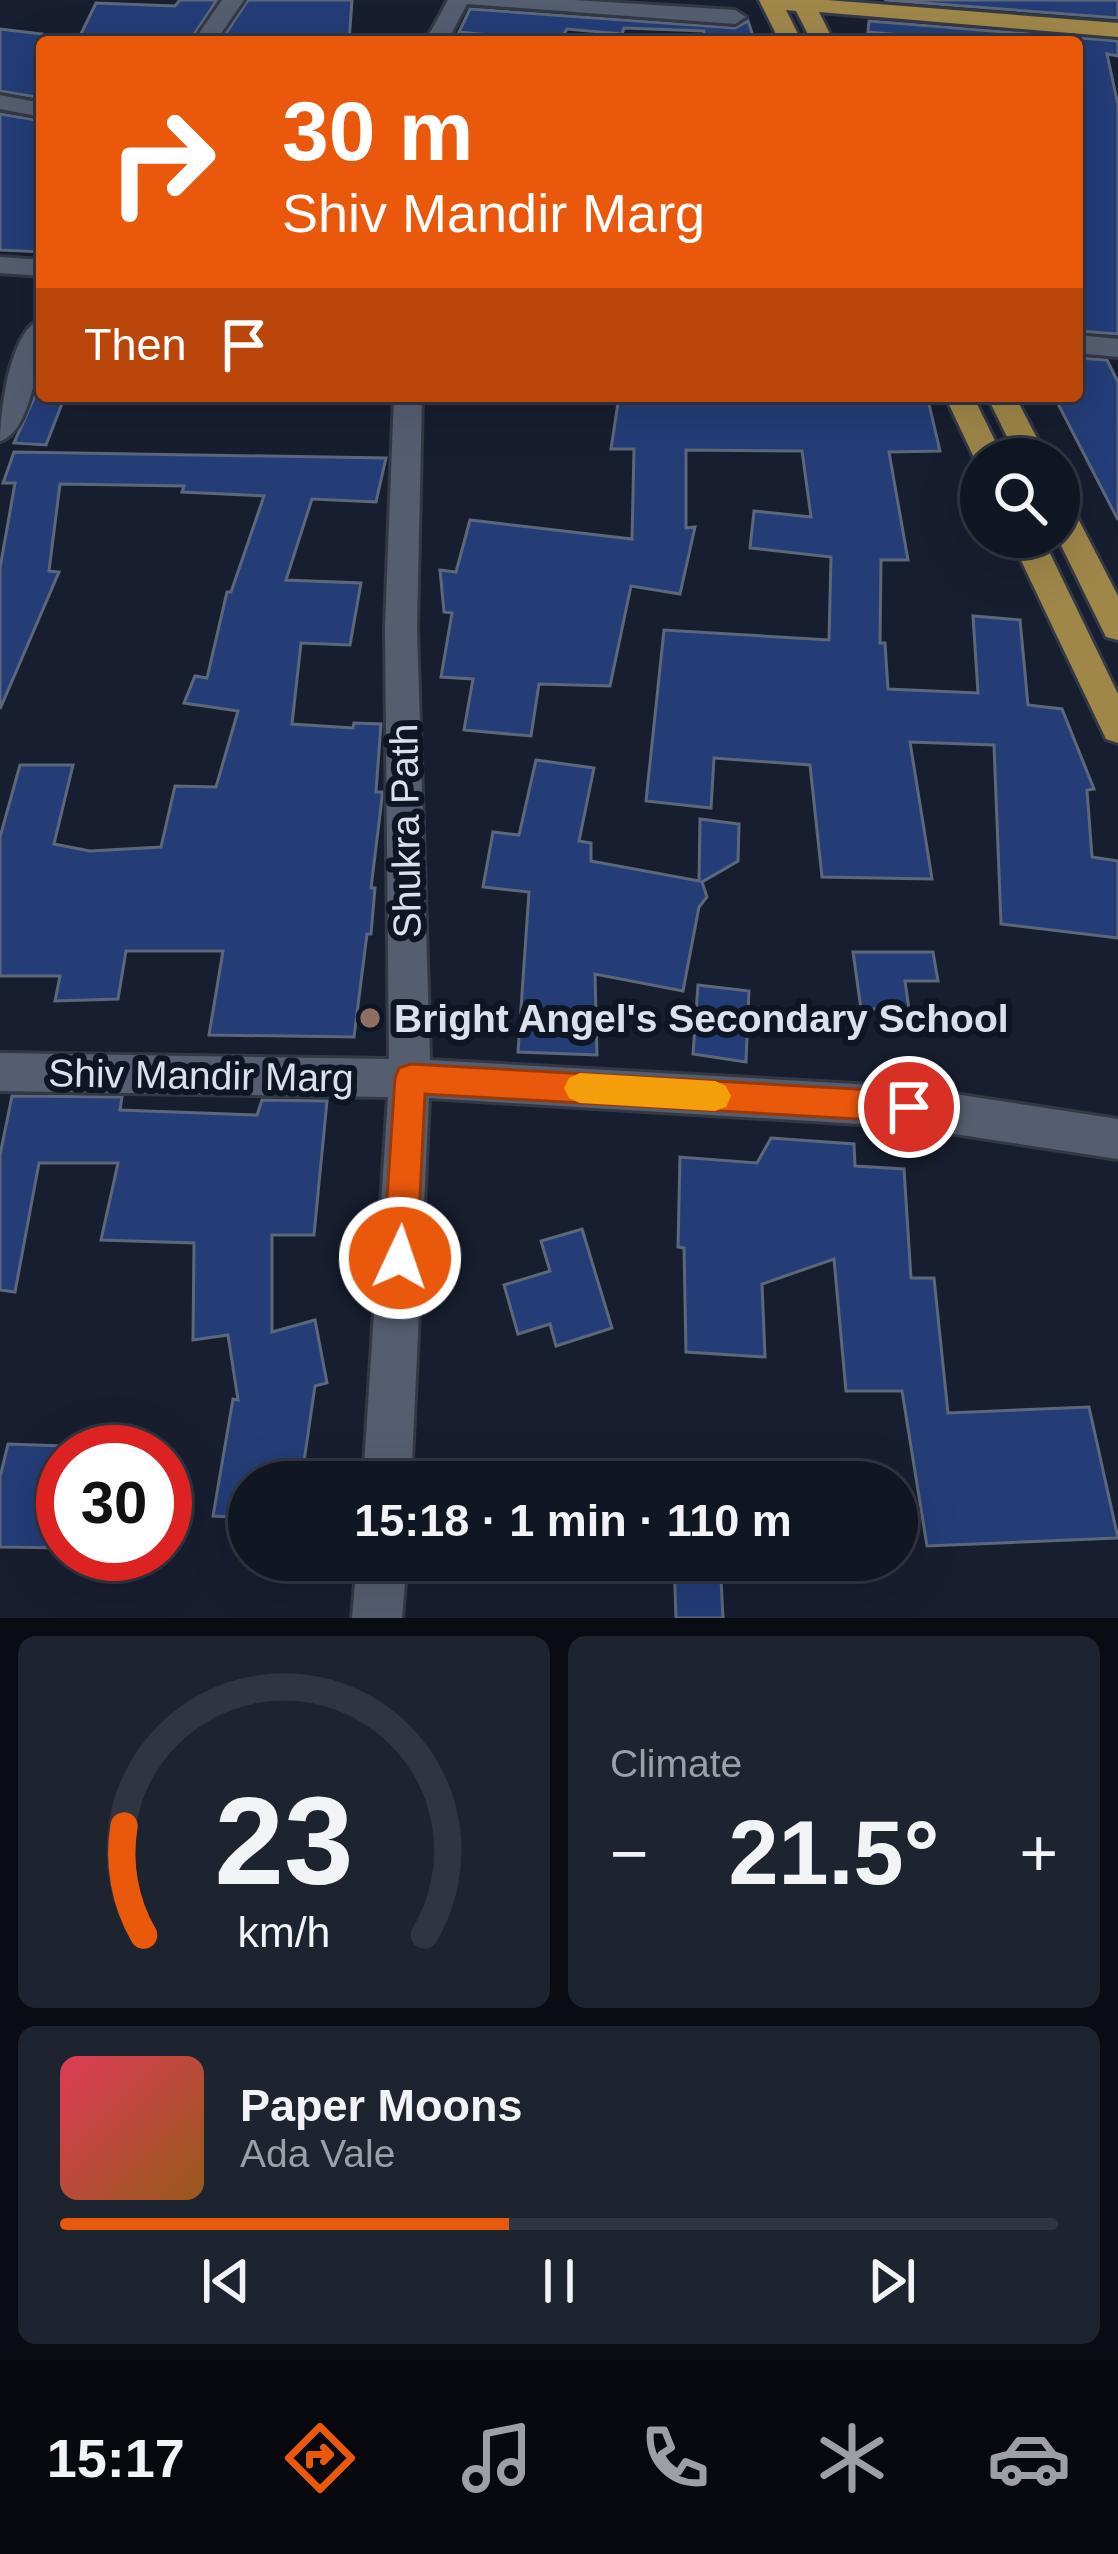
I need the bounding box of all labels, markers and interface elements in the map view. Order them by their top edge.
icon: right [84,84,240,240]
text: 30 m [282,84,473,178]
text: Shiv Mandir Marg [282,183,705,243]
icon: arrive [211,312,277,378]
text: Then [84,319,187,370]
map controls [960,438,1080,558]
button: search [960,438,1080,558]
street label: Shukra Path [382,723,429,939]
place label: Bright Angel's Secondary School [394,997,1009,1040]
marker: Bright Angel's Secondary School [357,1005,383,1031]
street label: Shiv Mandir Marg [48,1051,354,1100]
pin [858,1056,960,1158]
icon: arrive [876,1074,942,1140]
position arrow [337,1195,463,1321]
speed limit sign: 30 [36,1425,192,1581]
text: 15:18 · 1 min · 110 m [354,1495,792,1546]
text: Climate [610,1742,742,1785]
text: 23 [215,1771,353,1910]
text: 21.5° [728,1803,940,1903]
text: − [610,1816,649,1890]
text: + [1019,1816,1058,1890]
text: km/h [238,1908,330,1956]
text: Paper Moons [240,2080,523,2131]
text: Ada Vale [240,2132,395,2175]
icon: previous [193,2248,259,2314]
icon: pause [526,2248,592,2314]
icon: next [859,2248,925,2314]
icon: directions [278,2416,362,2500]
icon: music [455,2416,539,2500]
icon: phone [633,2416,717,2500]
icon: climate [810,2416,894,2500]
icon: car [987,2416,1071,2500]
text: 15:17 [47,2428,185,2488]

